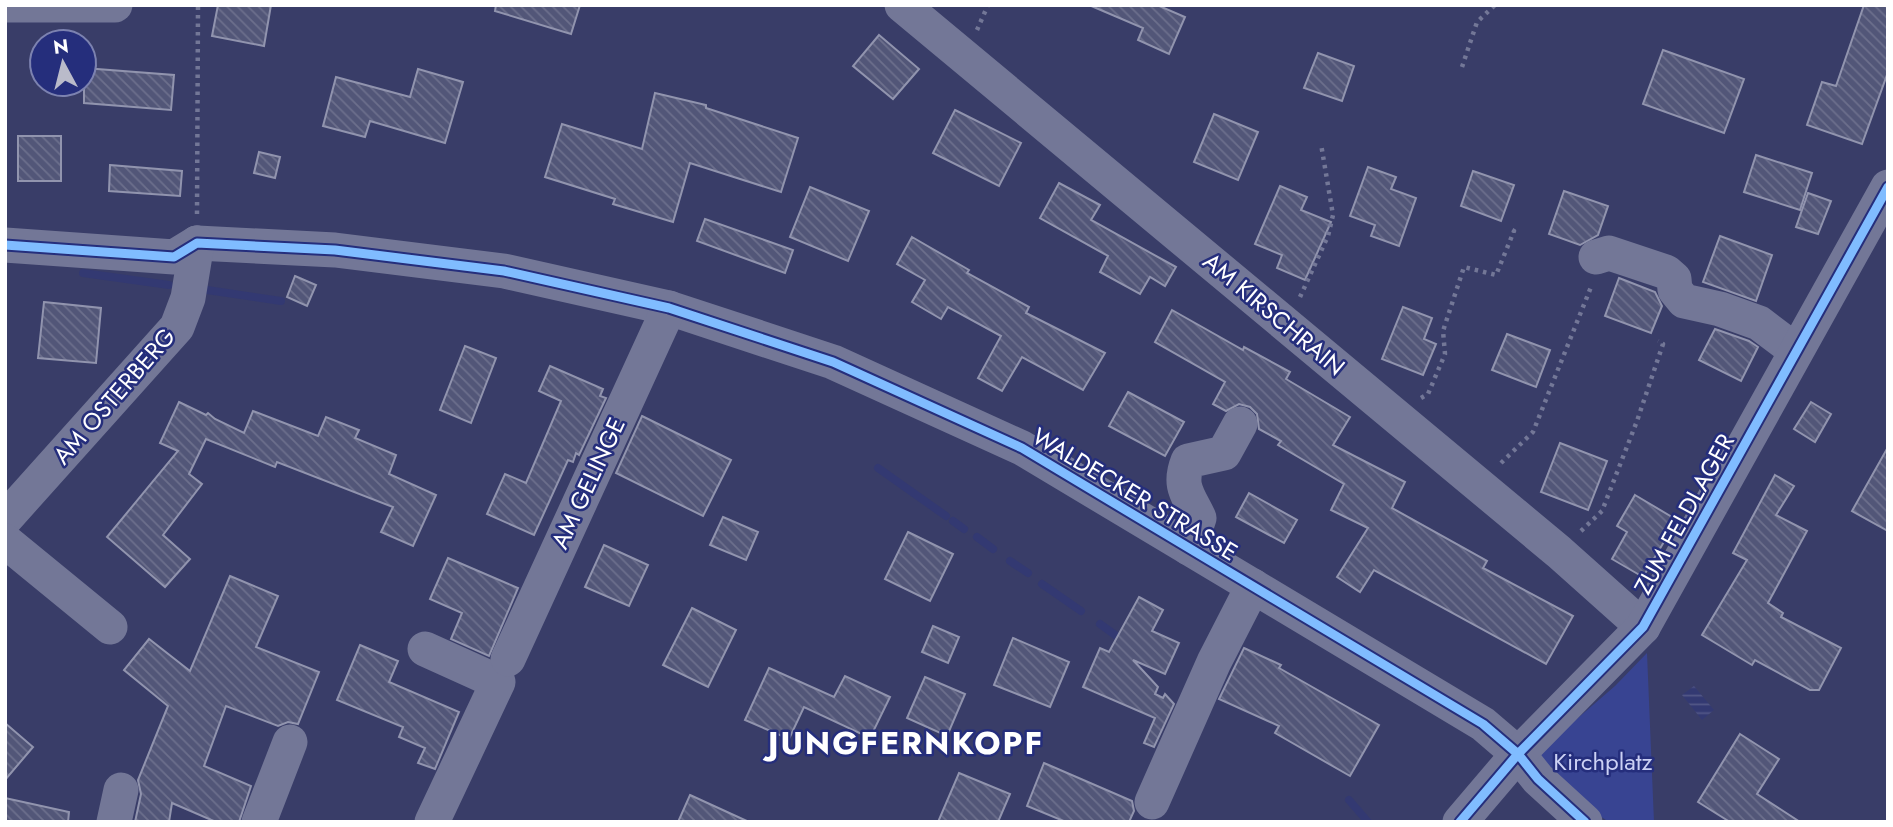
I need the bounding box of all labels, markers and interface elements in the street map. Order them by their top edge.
north arrow [28,28,98,98]
text: N [52,32,70,61]
street label: AM KIRSCHRAIN [1195,244,1353,384]
street label: AM OSTERBERG [45,320,183,472]
street label: AM GELINGE [542,412,634,554]
street label: WALDECKER STRASSE [1025,419,1245,569]
street label: ZUM FELDLAGER [1625,427,1743,601]
district label: JUNGFERNKOPF [762,720,1044,766]
park label: Kirchplatz [1553,744,1653,779]

